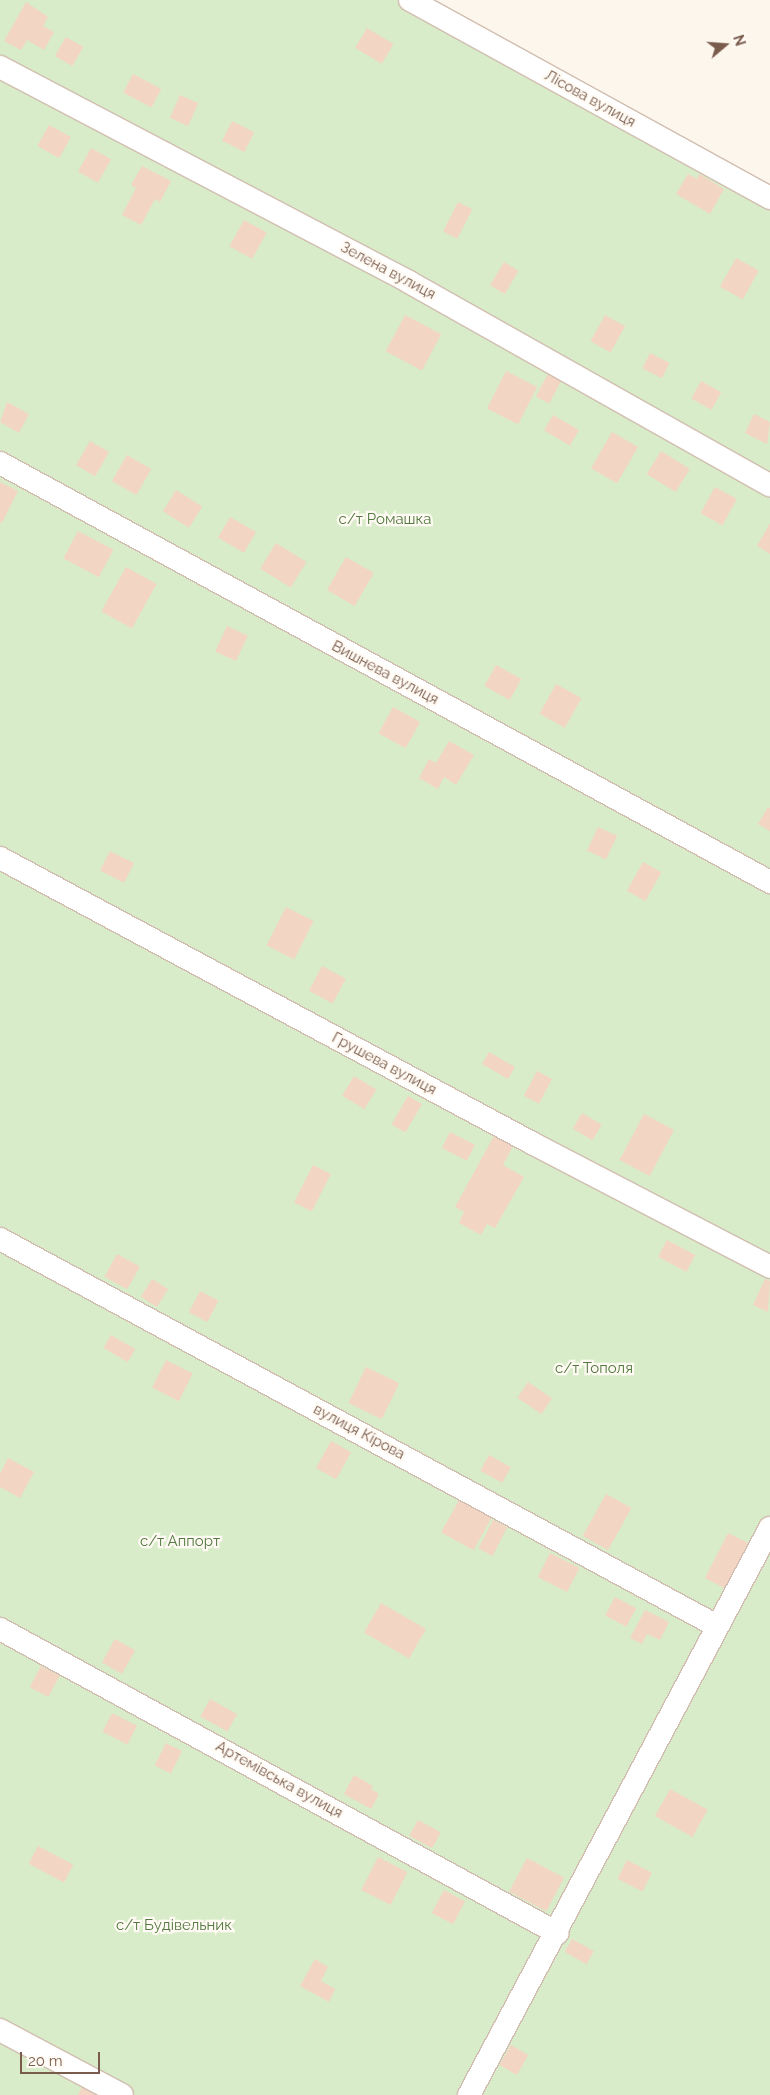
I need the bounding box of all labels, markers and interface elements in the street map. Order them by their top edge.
north arrow [700,20,750,70]
text: N [730,33,749,48]
street label: Лісова вулиця [541,67,639,131]
street label: Зелена вулиця [337,238,439,304]
park label: с/т Ромашка [339,511,431,529]
street label: Вишнева вулиця [328,637,442,709]
street label: Грушева вулиця [329,1029,439,1099]
park label: с/т Тополя [555,1360,633,1378]
street label: вулиця Кірова [310,1400,408,1464]
park label: с/т Аппорт [140,1533,220,1551]
street label: Артемівська вулиця [212,1738,346,1822]
park label: с/т Будівельник [116,1917,232,1935]
scale bar [22,2042,102,2074]
text: 20 m [28,2052,63,2070]

